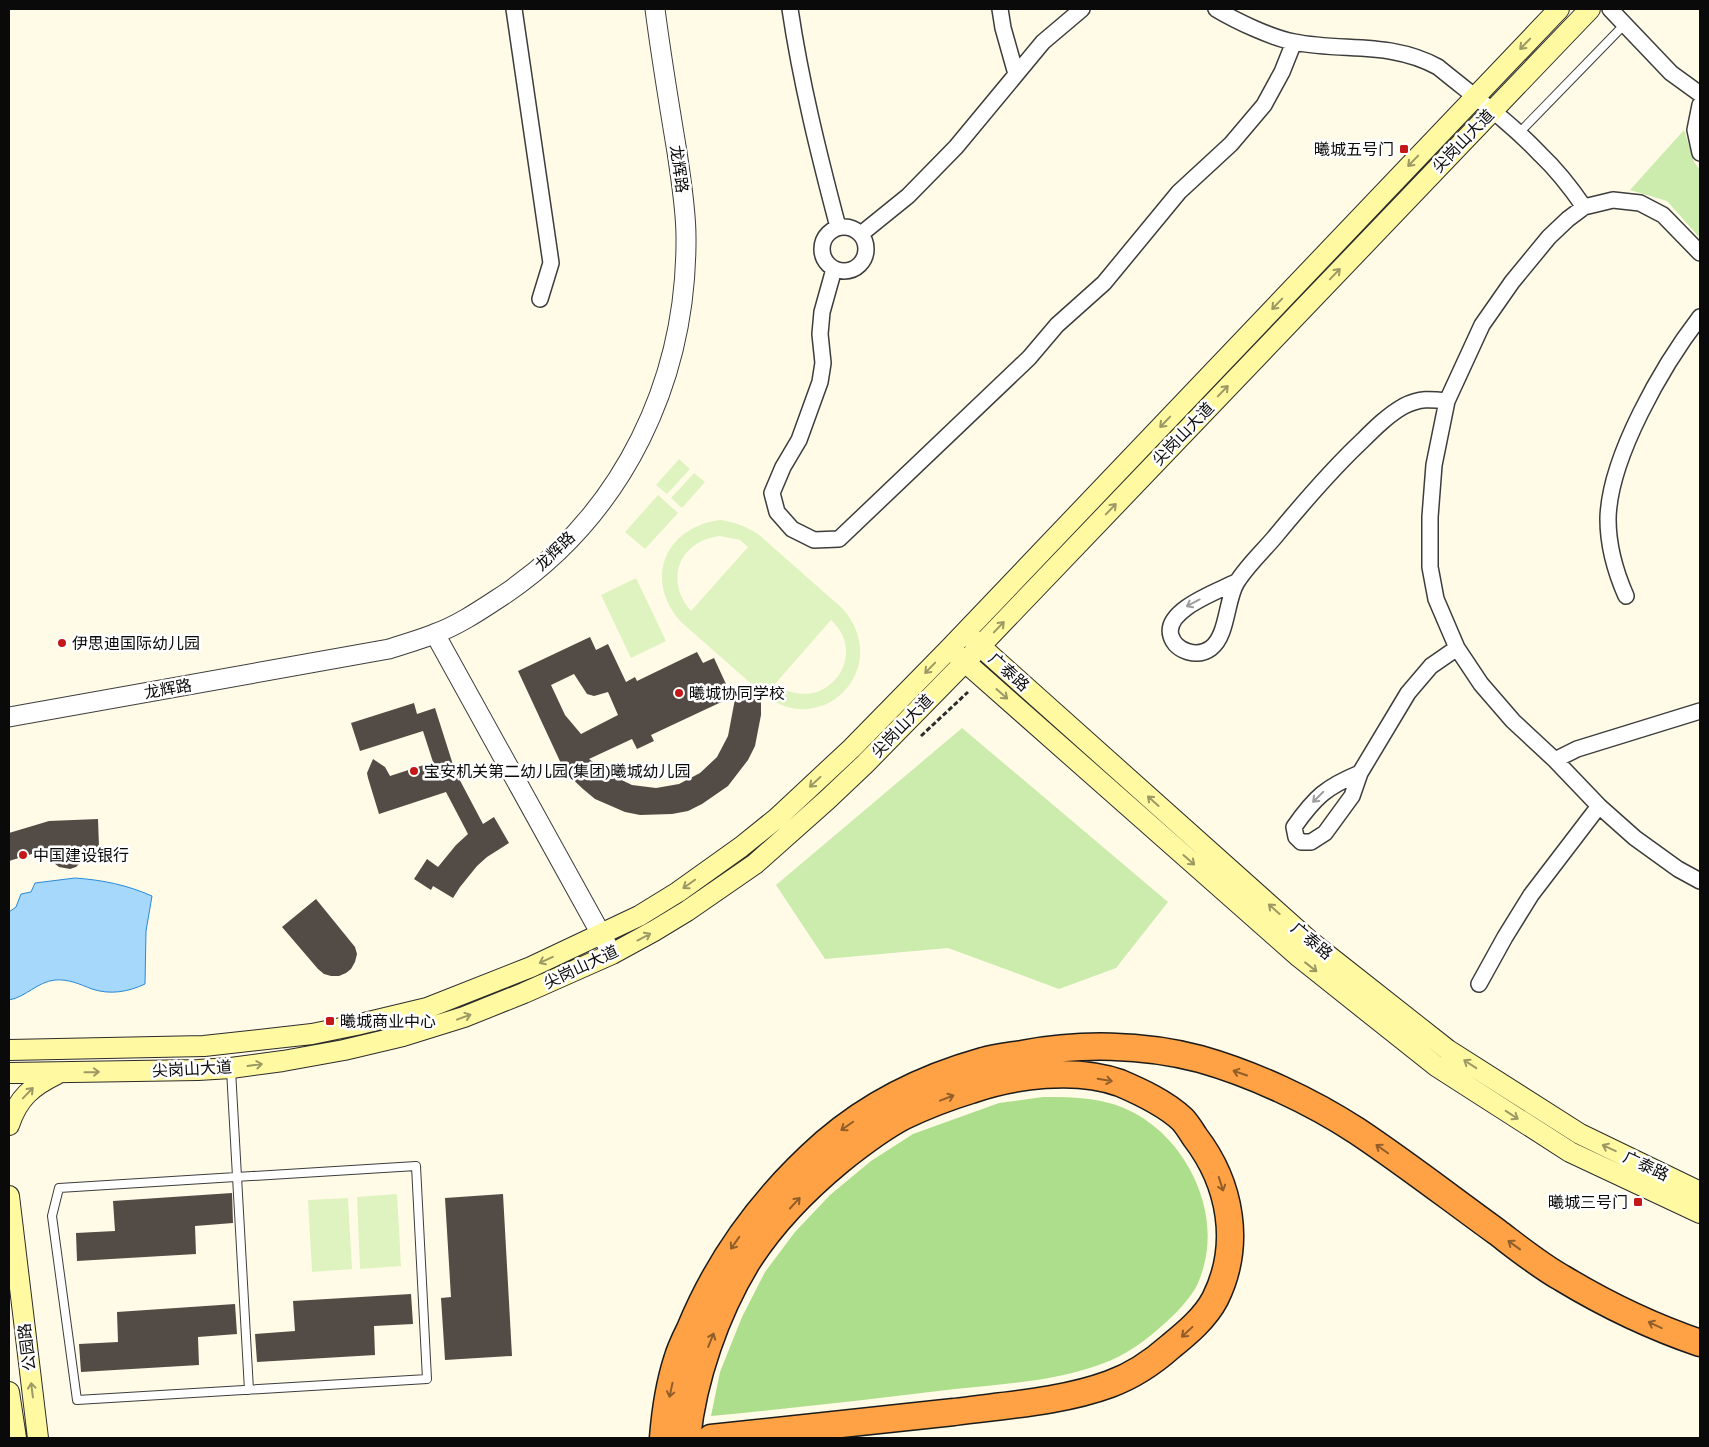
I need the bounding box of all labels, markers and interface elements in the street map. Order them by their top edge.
one-way arrow [1519,38,1532,50]
street label: 尖岗山大道 [1428,106,1498,176]
place label: 曦城五号门 [1314,140,1394,159]
marker: 曦城五号门 [1398,143,1410,155]
street label: 龙辉路 [666,144,692,194]
one-way arrow [1407,155,1419,167]
one-way arrow [1329,268,1341,280]
one-way arrow [1271,298,1283,310]
one-way arrow [1217,385,1229,398]
street label: 尖岗山大道 [1148,399,1218,469]
one-way arrow [1159,416,1171,428]
one-way arrow [1105,503,1117,515]
street label: 龙辉路 [531,527,579,575]
one-way arrow [1185,598,1200,608]
one-way arrow [993,620,1005,633]
place label: 伊思迪国际幼儿园 [72,634,200,653]
marker: 伊思迪国际幼儿园 [56,637,68,649]
street label: 广泰路 [985,649,1033,695]
one-way arrow [925,661,937,673]
street label: 龙辉路 [143,675,193,703]
place label: 曦城协同学校 [689,684,785,703]
marker: 曦城协同学校 [673,687,685,699]
one-way arrow [995,688,1008,700]
street label: 尖岗山大道 [867,691,937,761]
place label: 宝安机关第二幼儿园(集团)曦城幼儿园 [424,762,690,781]
marker: 宝安机关第二幼儿园(集团)曦城幼儿园 [408,765,420,777]
one-way arrow [809,777,822,788]
one-way arrow [1312,791,1324,803]
one-way arrow [1147,796,1160,807]
place label: 中国建设银行 [33,846,129,865]
marker: 中国建设银行 [17,849,29,861]
one-way arrow [1182,854,1195,866]
one-way arrow [682,879,696,889]
one-way arrow [1268,903,1281,915]
street label: 广泰路 [1288,918,1336,964]
one-way arrow [636,931,651,941]
street label: 尖岗山大道 [541,941,621,993]
one-way arrow [538,955,553,965]
one-way arrow [1304,961,1317,972]
place label: 曦城商业中心 [340,1012,436,1031]
one-way arrow [456,1012,471,1021]
marker: 曦城商业中心 [324,1015,336,1027]
street label: 尖岗山大道 [152,1057,232,1081]
one-way arrow [1463,1059,1477,1069]
one-way arrow [246,1060,262,1070]
one-way arrow [84,1067,100,1077]
one-way arrow [1232,1068,1248,1077]
one-way arrow [1097,1075,1113,1085]
one-way arrow [22,1087,34,1099]
one-way arrow [939,1093,954,1102]
one-way arrow [1505,1110,1519,1120]
one-way arrow [840,1121,854,1131]
one-way arrow [1602,1143,1617,1153]
one-way arrow [1376,1144,1390,1154]
street label: 广泰路 [1620,1147,1672,1185]
one-way arrow [1216,1175,1226,1191]
place label: 曦城三号门 [1548,1193,1628,1212]
one-way arrow [789,1196,801,1209]
marker: 曦城三号门 [1632,1196,1644,1208]
one-way arrow [730,1236,740,1250]
one-way arrow [1507,1240,1521,1250]
one-way arrow [1648,1320,1663,1329]
street label: 公园路 [15,1322,39,1372]
one-way arrow [1181,1326,1193,1338]
one-way arrow [707,1333,716,1348]
one-way arrow [27,1382,37,1398]
one-way arrow [665,1382,675,1398]

